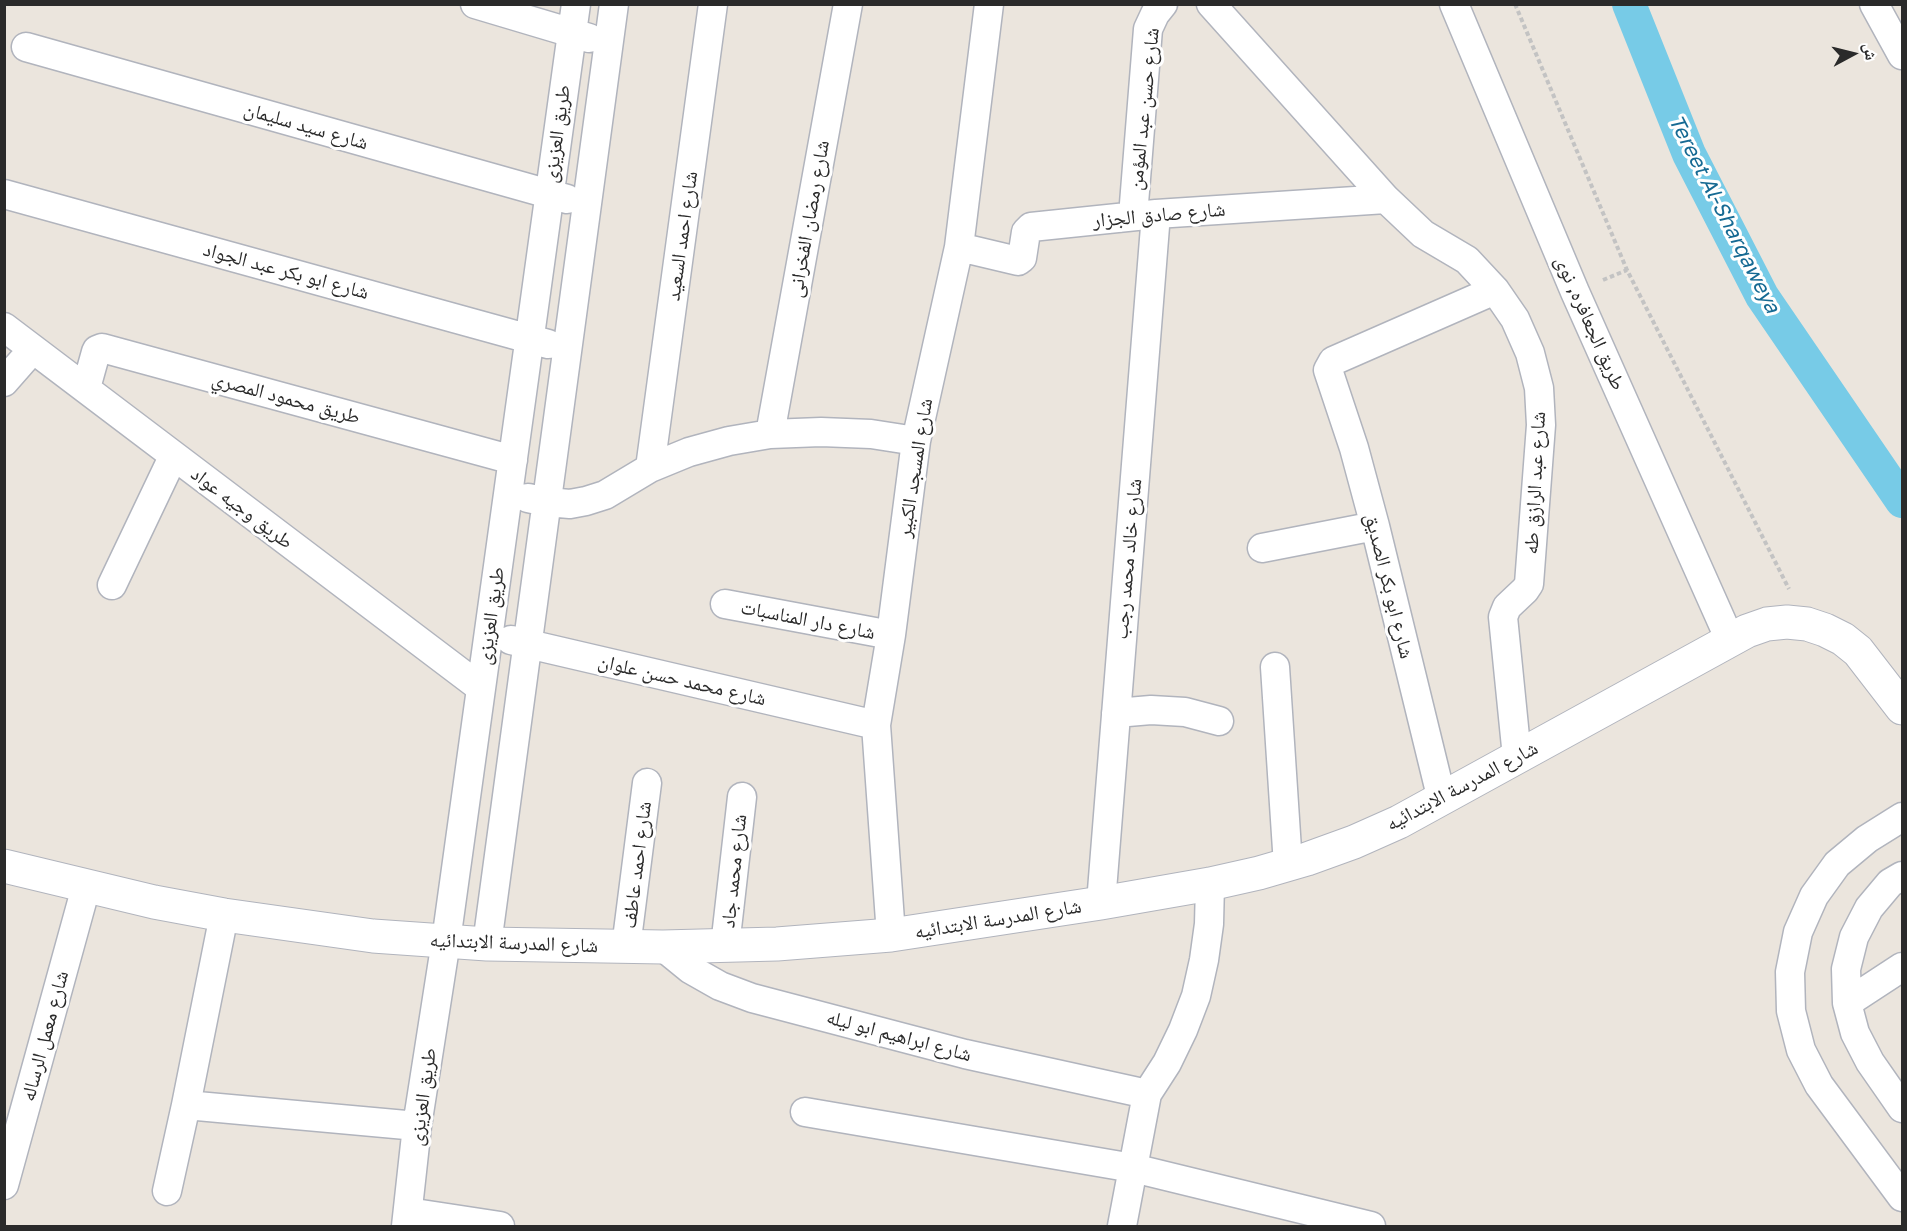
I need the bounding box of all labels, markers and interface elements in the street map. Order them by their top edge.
north arrow [1823,24,1883,84]
street label: شارع حسن عبد المؤمن [1124,26,1164,192]
text: ش [1860,42,1882,61]
street label: طريق العزيزى [538,83,576,185]
street label: شارع سيد سليمان [241,97,371,155]
water label: Tereet Al-Sharqaweya [1663,111,1785,317]
street label: شارع رمضان الفخرانى [783,138,835,300]
street label: شارع احمد السعيد [661,170,703,302]
street label: شارع صادق الجزار [1092,197,1226,233]
street label: شارع ابو بكر عبد الجواد [201,237,371,305]
street label: طريق الجعافره, نوى [1550,252,1630,394]
street label: طريق محمود المصري [209,367,363,429]
street label: شارع المسجد الكبير [892,397,938,539]
street label: شارع عبد الرازق طه [1519,411,1551,555]
street label: طريق وجيه عواد [186,462,298,554]
street label: شارع خالد محمد رجب [1109,478,1147,640]
street label: شارع ابو بكر الصديق [1359,511,1419,661]
street label: طريق العزيزى [472,565,510,667]
street label: شارع دار المناسبات [739,595,877,645]
street label: شارع محمد حسن علوان [596,649,768,711]
street label: شارع المدرسة الابتدائيه [1382,736,1542,836]
street label: شارع احمد عاطف [617,800,657,930]
street label: شارع محمد جاد [716,813,752,929]
street label: شارع المدرسة الابتدائيه [913,894,1083,944]
street label: شارع المدرسة الابتدائيه [429,928,599,958]
street label: شارع معمل الرساله [16,968,74,1104]
street label: شارع ابراهيم ابو ليله [824,1005,974,1067]
street label: طريق العزيزى [404,1046,442,1148]

